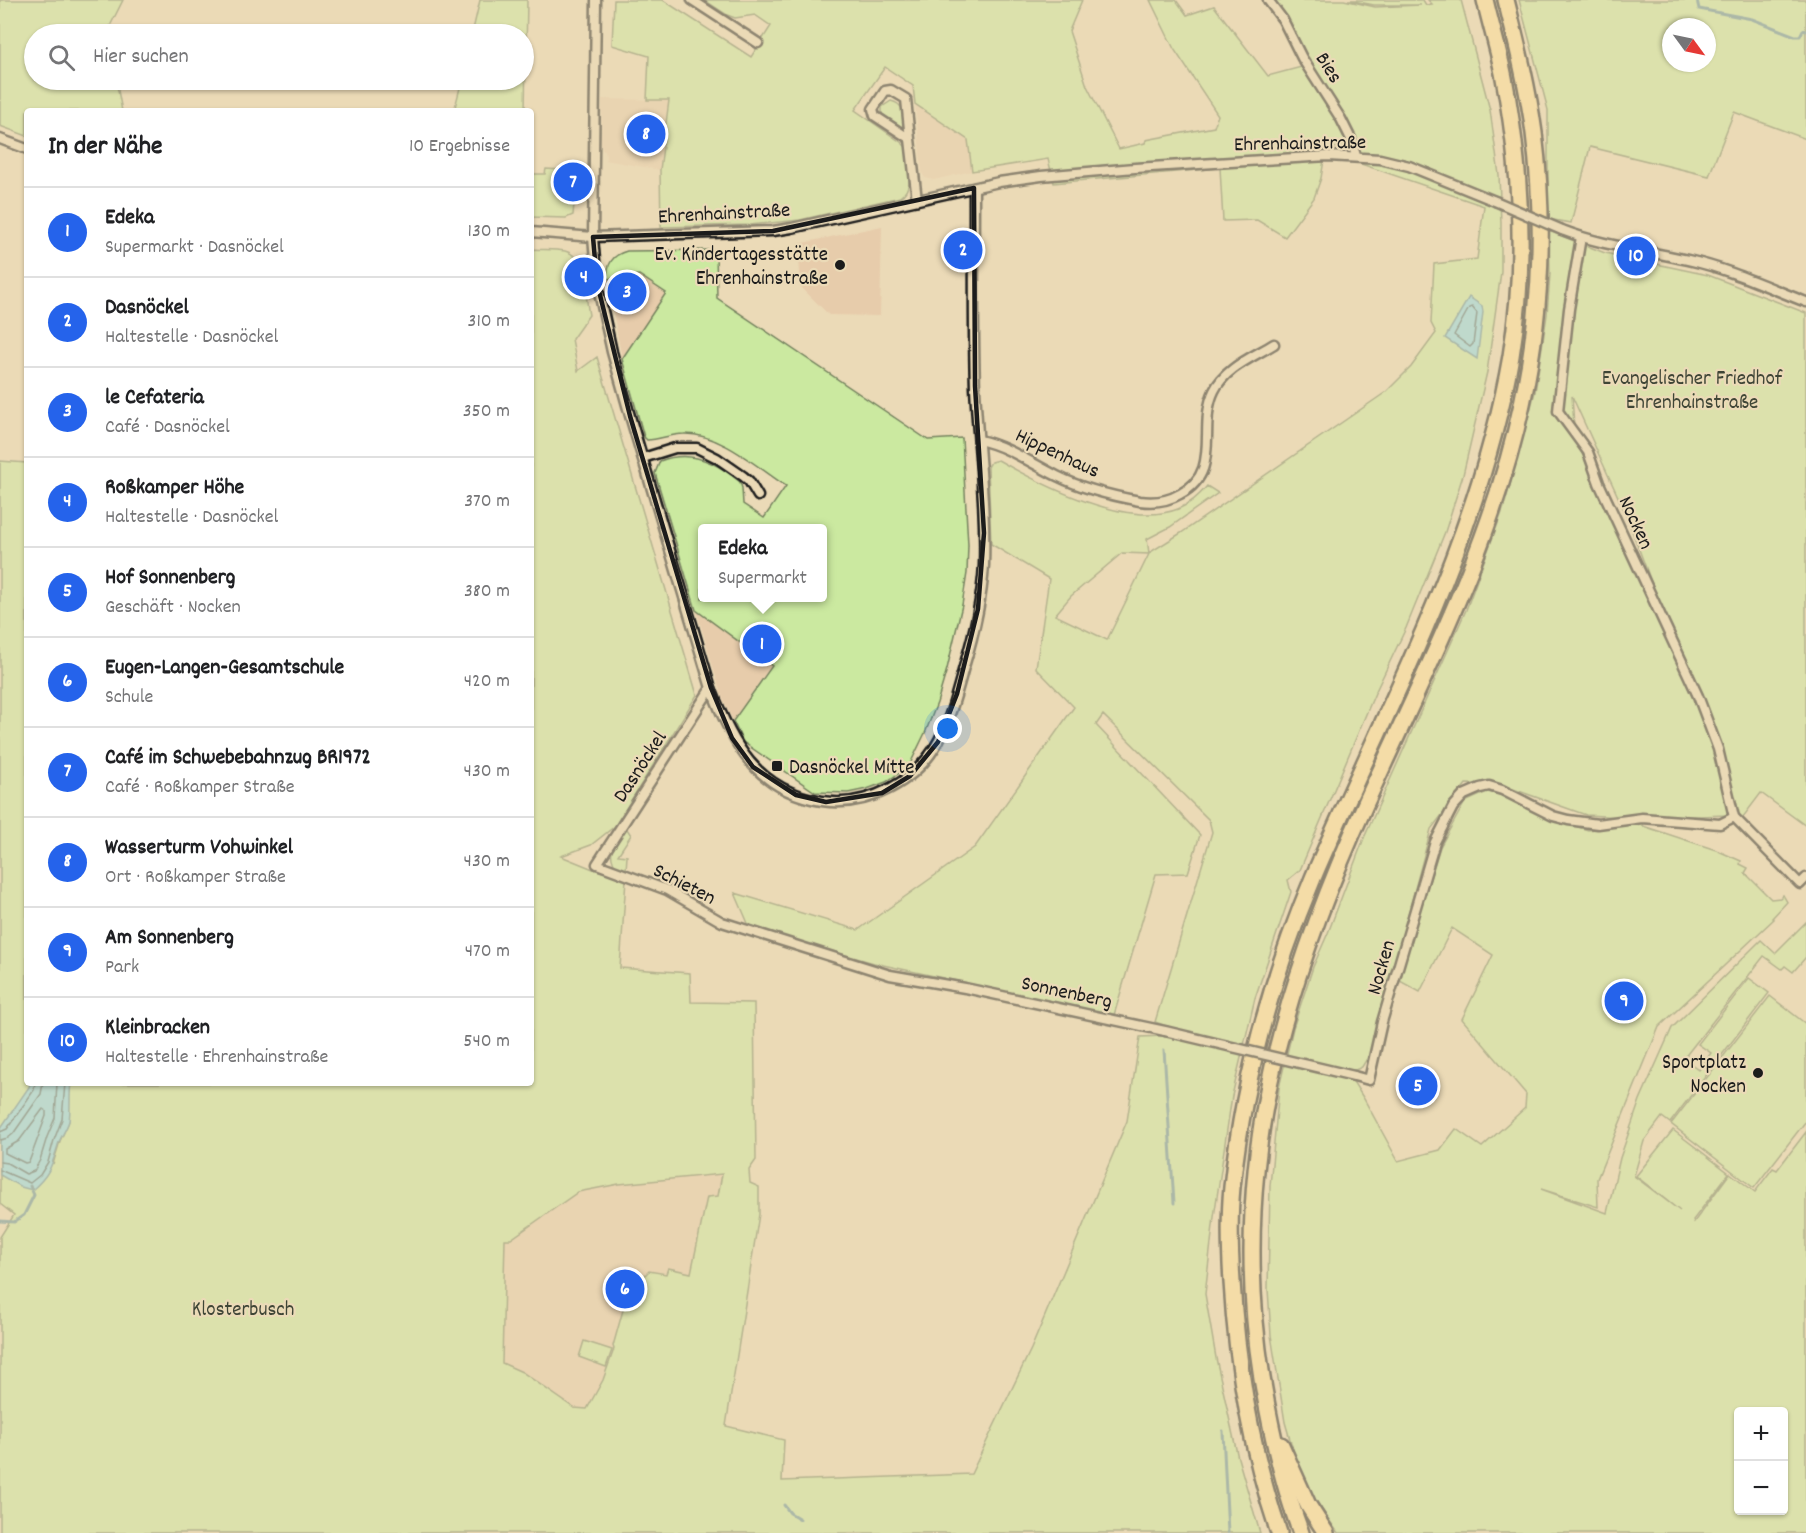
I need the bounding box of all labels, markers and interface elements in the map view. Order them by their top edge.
north arrow [1662,18,1716,72]
search box [24,24,534,90]
icon: search [45,41,78,74]
text: Hier suchen [93,42,189,73]
street label: Bies [1306,47,1349,90]
pin: 8 [626,112,666,156]
text: In der Nähe [48,129,162,166]
street label: Ehrenhainstraße [1234,129,1366,161]
text: 10 Ergebnisse [409,133,510,161]
pin: 7 [554,160,592,204]
street label: Ehrenhainstraße [657,197,791,233]
text: Edeka [105,203,154,234]
text: 1 [65,218,70,246]
text: 130 m [468,218,510,246]
pin: 2 [944,228,982,272]
text: Supermarkt · Dasnöckel [105,234,284,262]
pin: 10 [1616,234,1656,278]
place label: Ev. Kindertagesstätte Ehrenhainstraße [655,241,828,295]
pin: 4 [564,254,604,300]
marker: Ev. Kindertagesstätte Ehrenhainstraße [833,258,847,272]
pin: 3 [608,270,646,314]
text: Dasnöckel [105,293,189,324]
text: 2 [63,308,72,336]
text: 310 m [468,308,510,336]
text: Haltestelle · Dasnöckel [105,324,278,352]
park label: Evangelischer Friedhof Ehrenhainstraße [1602,365,1783,419]
text: le Cefateria [105,383,204,414]
text: 3 [63,398,72,426]
text: 350 m [463,398,510,426]
text: Café · Dasnöckel [105,414,230,442]
street label: Hippenhaus [1009,422,1104,487]
text: Roßkamper Höhe [105,473,244,504]
text: 4 [63,488,72,516]
text: 370 m [464,488,510,516]
street label: Nocken [1609,492,1660,555]
text: Haltestelle · Dasnöckel [105,504,278,532]
popup [698,524,827,602]
text: Edeka [718,534,767,565]
text: Hof Sonnenberg [105,563,236,594]
text: Supermarkt [718,565,807,593]
text: 5 [63,578,72,606]
text: 380 m [464,578,510,606]
text: Geschäft · Nocken [105,594,241,622]
pin: 1 [742,622,782,666]
text: Eugen-Langen-Gesamtschule [105,653,344,684]
text: 6 [63,668,72,696]
text: 420 m [464,668,510,696]
text: Schule [105,684,153,712]
your location [933,714,962,743]
street label: Dasnöckel [607,726,676,809]
text: Café im Schwebebahnzug BR1972 [105,743,371,774]
place label: Dasnöckel Mitte [789,754,915,784]
text: 7 [64,758,71,786]
text: 430 m [464,758,510,786]
marker: Dasnöckel Mitte [770,759,784,773]
text: Café · Roßkamper Straße [105,774,294,802]
text: Wasserturm Vohwinkel [105,833,293,864]
text: 8 [63,848,72,876]
text: 430 m [464,848,510,876]
street label: Schieten [647,857,720,914]
text: Ort · Roßkamper Straße [105,864,286,892]
text: Am Sonnenberg [105,923,234,954]
street label: Nocken [1361,937,1405,999]
text: 9 [63,938,72,966]
text: 470 m [465,938,510,966]
text: Park [105,954,139,982]
street label: Sonnenberg [1018,970,1115,1018]
pin: 9 [1604,978,1644,1024]
text: Kleinbracken [105,1013,210,1044]
text: 10 [60,1028,75,1056]
text: 540 m [463,1028,510,1056]
text: Haltestelle · Ehrenhainstraße [105,1044,328,1072]
place label: Sportplatz Nocken [1662,1049,1746,1103]
pin: 5 [1398,1064,1438,1108]
marker: Sportplatz Nocken [1751,1066,1765,1080]
pin: 6 [606,1266,644,1312]
park label: Klosterbusch [192,1296,294,1326]
map controls [1734,1407,1788,1515]
button: + [1734,1407,1788,1461]
button: − [1734,1461,1788,1515]

